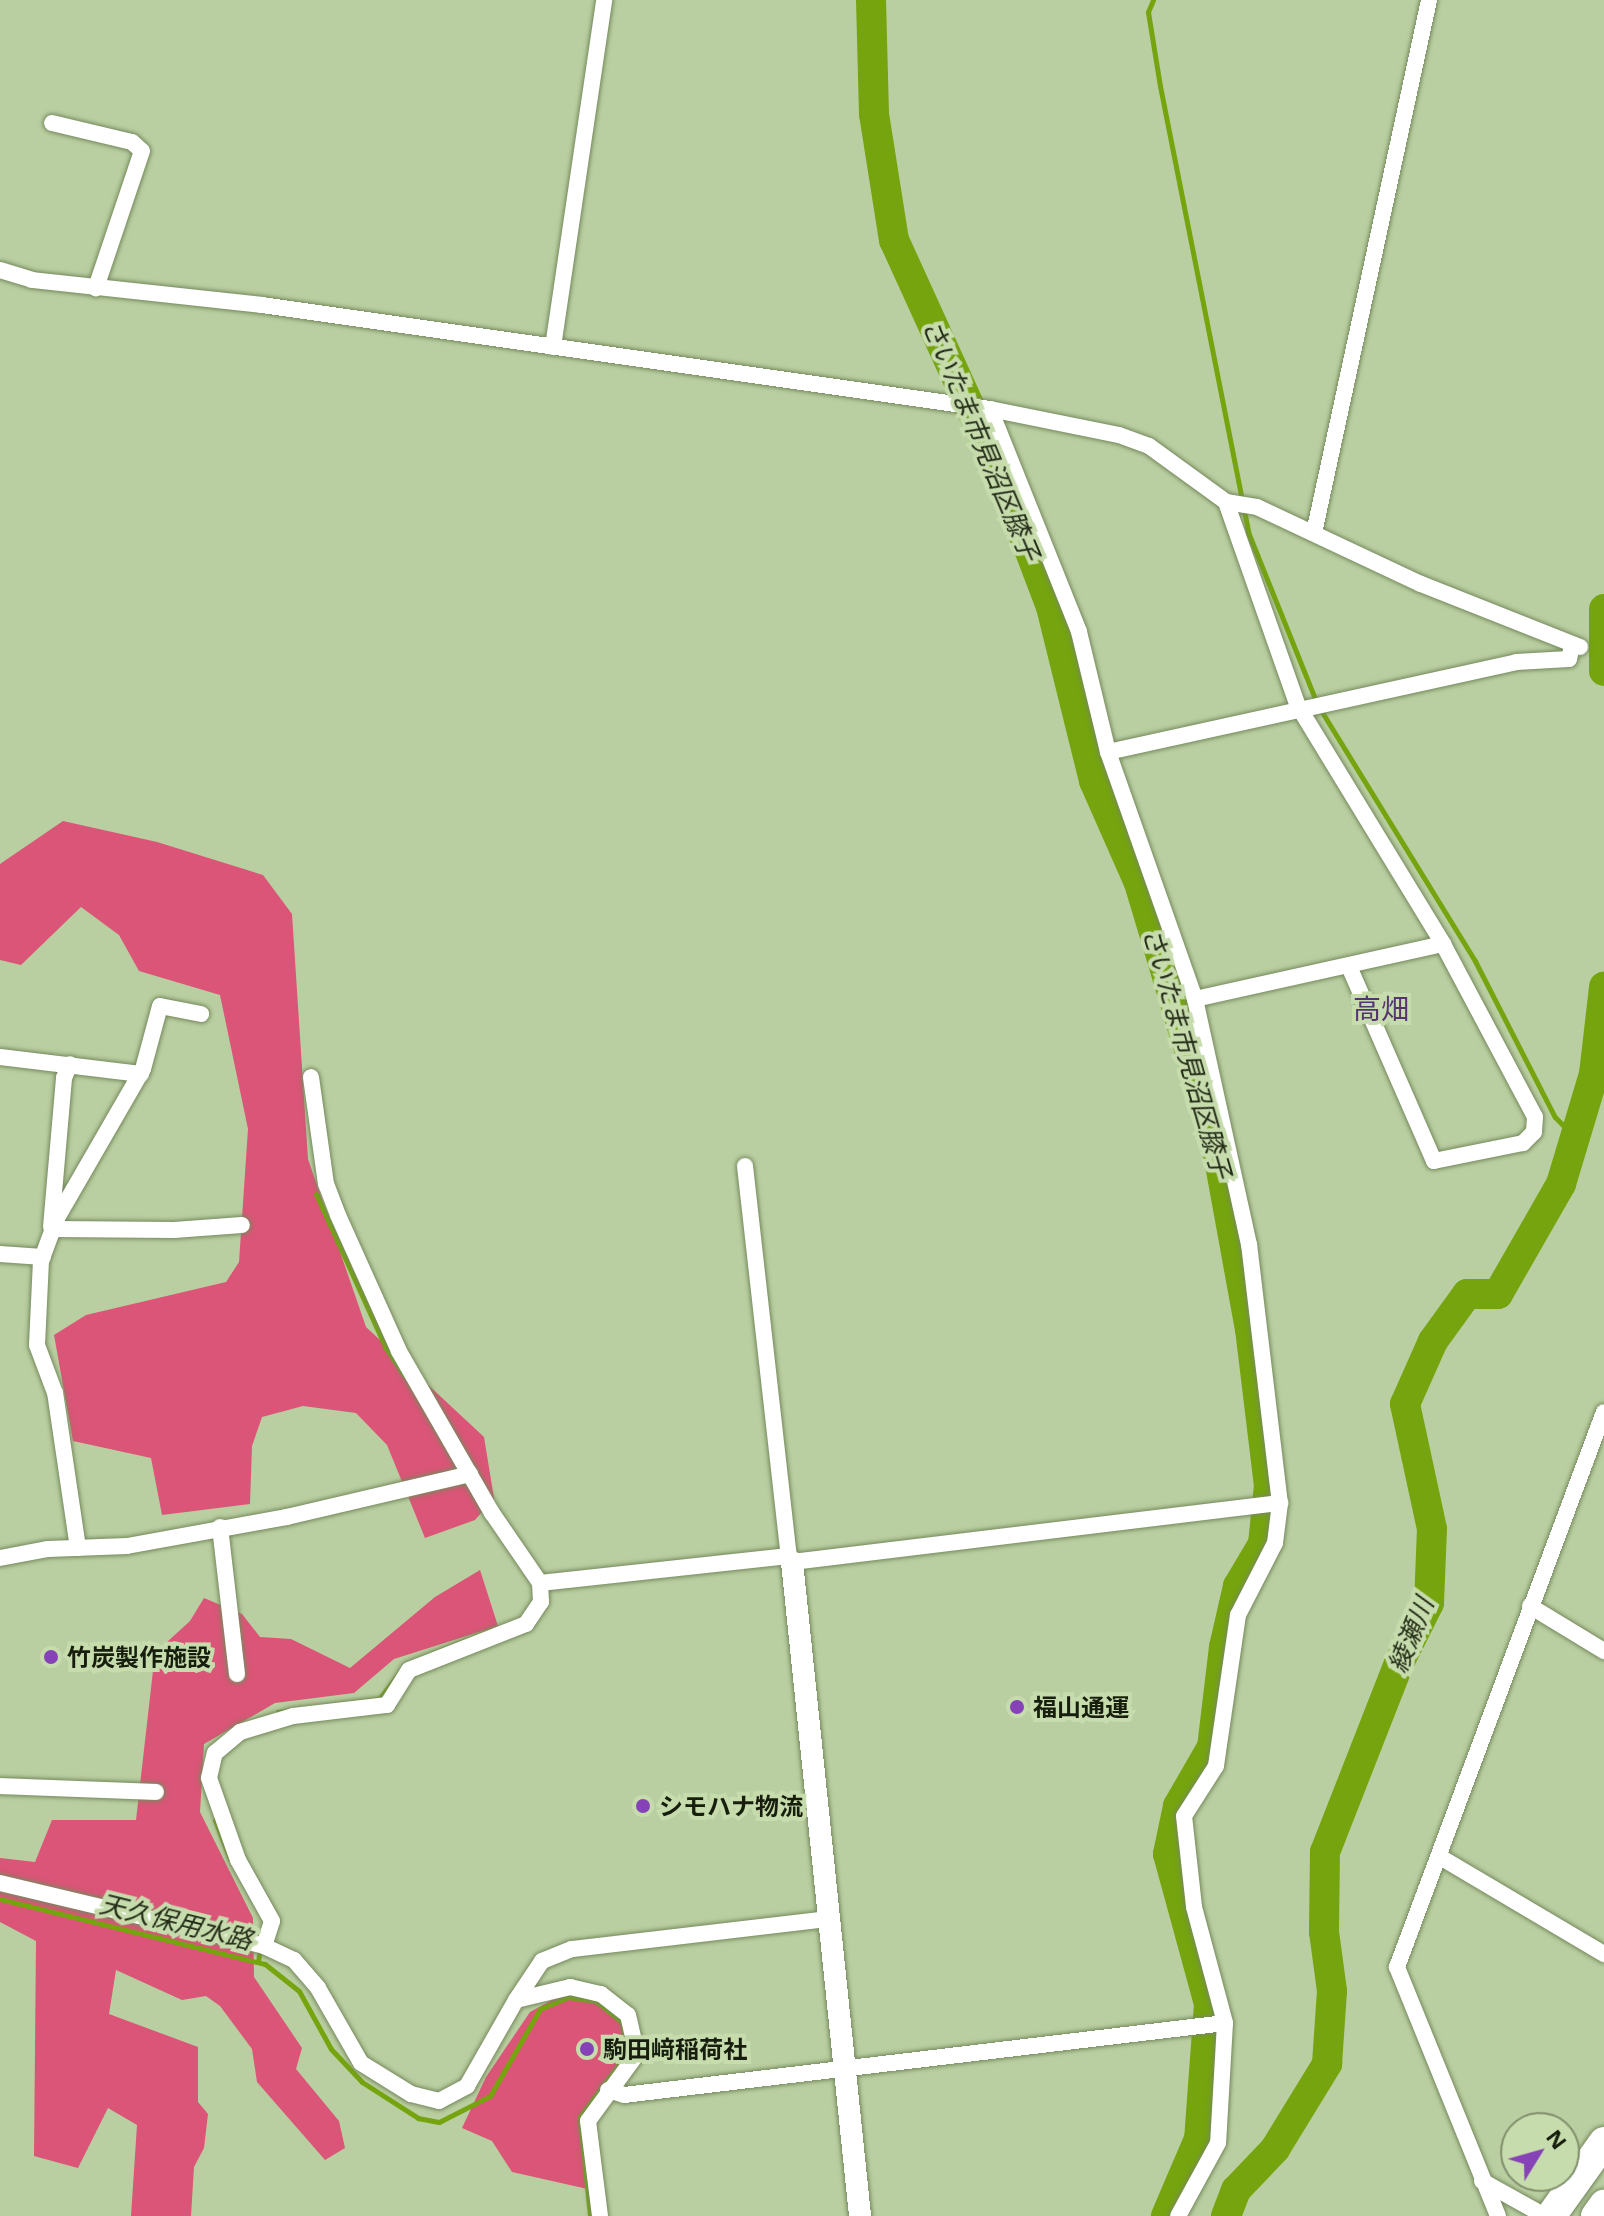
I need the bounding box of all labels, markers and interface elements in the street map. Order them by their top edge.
water label: さいたま市見沼区膝子 [916,314,1046,566]
water label: さいたま市見沼区膝子 [1136,924,1238,1182]
district label: 高畑 [1353,991,1409,1025]
water label: 綾瀬川 [1382,1593,1440,1677]
place label: 竹炭製作施設 [67,1643,211,1671]
marker: 竹炭製作施設 [42,1648,60,1666]
place label: 福山通運 [1033,1693,1129,1721]
marker: 福山通運 [1008,1698,1026,1716]
place label: シモハナ物流 [659,1792,803,1820]
marker: シモハナ物流 [634,1797,652,1815]
water label: 天久保用水路 [97,1888,255,1956]
place label: 駒田﨑稲荷社 [603,2035,747,2063]
marker: 駒田﨑稲荷社 [578,2040,596,2058]
north arrow [1500,2112,1580,2192]
text: N [1540,2123,1575,2155]

